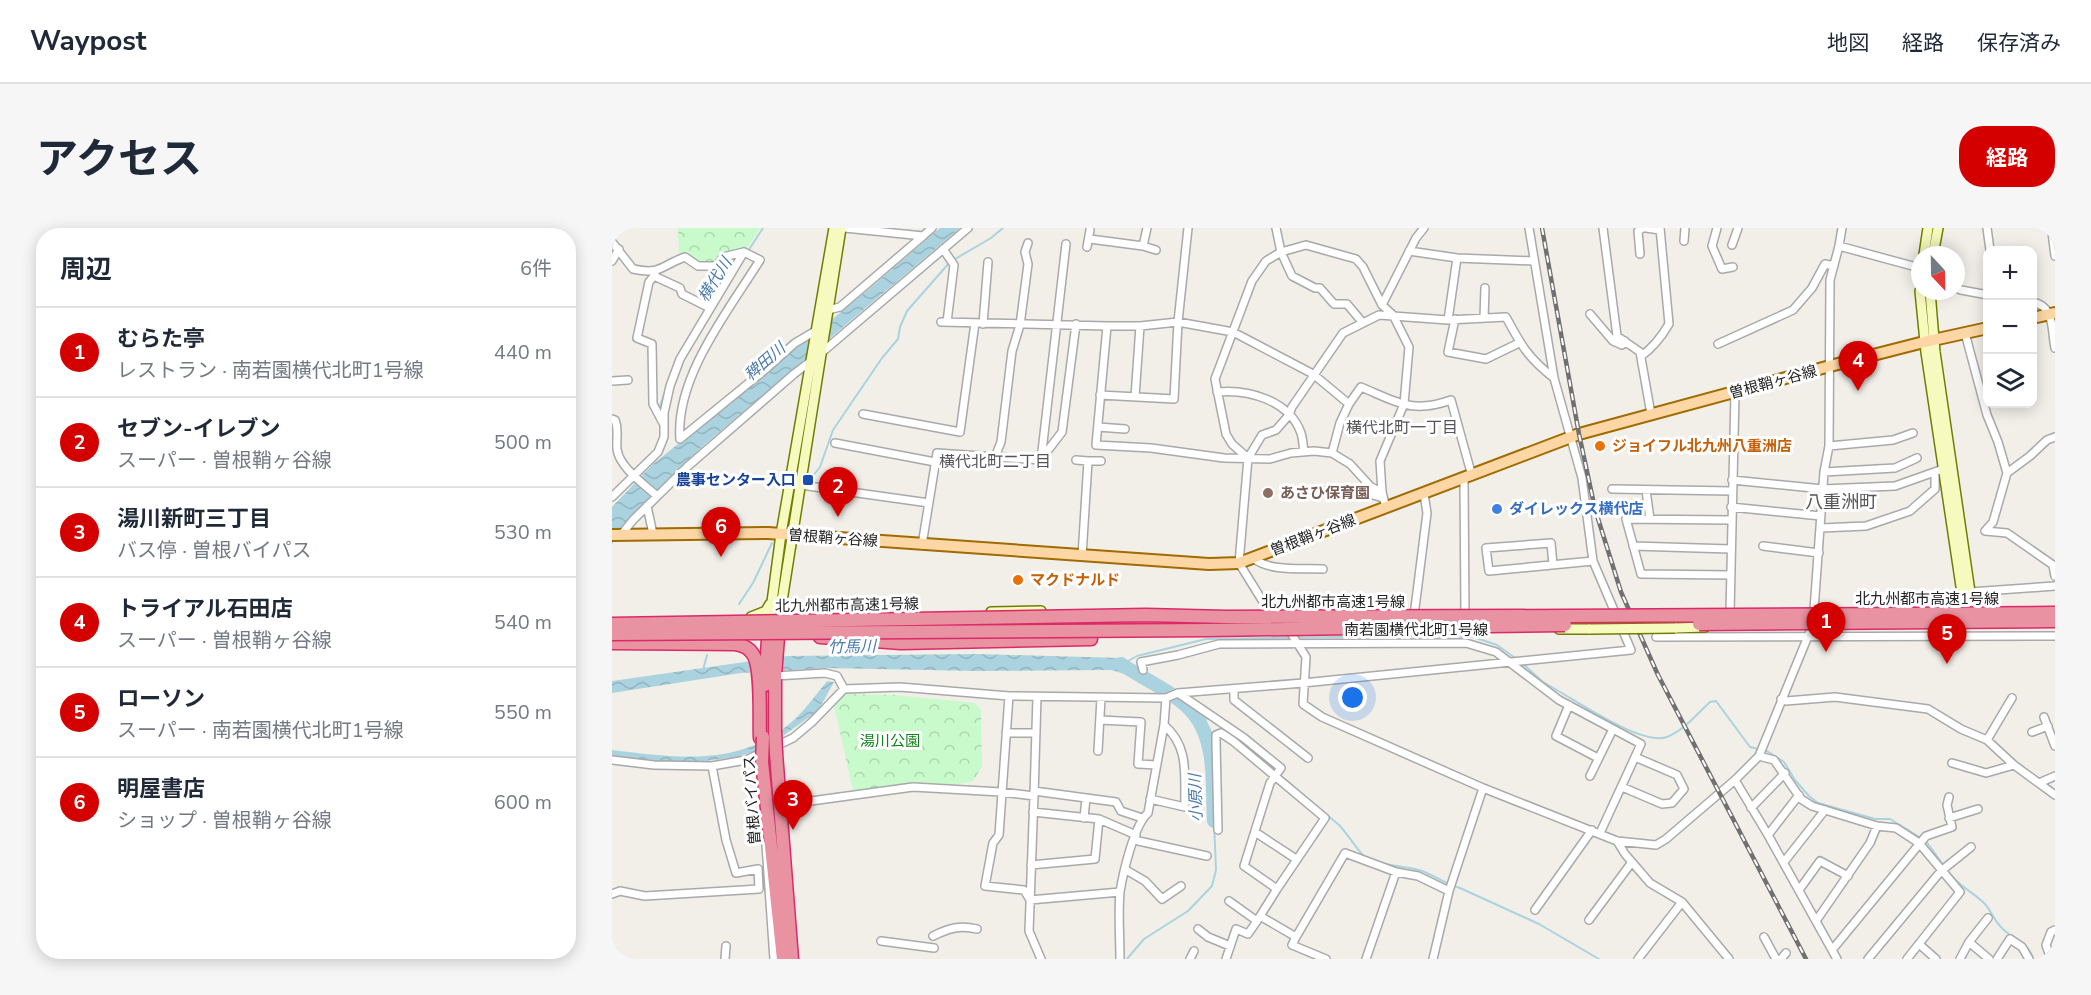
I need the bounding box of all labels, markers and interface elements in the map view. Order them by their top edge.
text: Waypost [30,22,147,60]
text: 地図 [1827,29,1869,57]
text: 経路 [1902,29,1944,57]
text: 保存済み [1977,29,2061,57]
button: 経路 [1959,126,2055,187]
text: アクセス [36,131,202,188]
north arrow [1911,246,1965,300]
map controls [1983,246,2037,408]
button: + [1983,246,2037,300]
text: 周辺 [60,252,112,287]
water label: 横代川 [693,252,738,306]
text: 6件 [520,255,552,282]
button: − [1983,300,2037,354]
text: むらた亭 [117,324,205,354]
water label: 稗田川 [740,337,792,386]
text: 1 [74,339,86,366]
text: 440 m [494,339,552,366]
pin: 4 [1838,342,1878,391]
button: layers [1983,354,2037,408]
text: レストラン · 南若園横代北町1号線 [117,357,424,384]
street label: 曽根鞘ヶ谷線 [1727,361,1819,403]
text: セブン-イレブン [117,414,281,444]
district label: 横代北町一丁目 [1346,417,1458,439]
text: 2 [74,429,86,456]
text: 500 m [494,429,552,456]
place label: ジョイフル北九州八重洲店 [1612,436,1792,456]
marker: ジョイフル北九州八重洲店 [1593,439,1607,453]
text: スーパー · 曽根鞘ヶ谷線 [117,447,332,474]
district label: 横代北町二丁目 [939,451,1051,473]
pin: 2 [818,468,858,517]
place label: 農事センター入口 [676,470,796,490]
marker: 農事センター入口 [801,473,815,487]
place label: あさひ保育園 [1280,483,1370,503]
marker: あさひ保育園 [1261,486,1275,500]
district label: 八重洲町 [1805,490,1877,514]
place label: ダイレックス横代店 [1509,499,1644,519]
marker: ダイレックス横代店 [1490,502,1504,516]
text: 湯川新町三丁目 [117,504,271,534]
pin: 6 [702,508,740,557]
street label: 曽根鞘ヶ谷線 [1267,510,1359,560]
text: 3 [74,519,86,546]
text: 530 m [494,519,552,546]
street label: 曽根鞘ヶ谷線 [787,525,879,551]
text: バス停 · 曽根バイパス [117,537,311,564]
place label: マクドナルド [1030,570,1120,590]
marker: マクドナルド [1011,573,1025,587]
street label: 北九州都市高速1号線 [1855,589,1999,609]
street label: 北九州都市高速1号線 [1261,592,1405,612]
text: トライアル石田店 [117,594,293,624]
street label: 北九州都市高速1号線 [775,594,919,616]
pin: 1 [1806,602,1846,652]
text: 4 [74,609,86,636]
text: 540 m [494,609,552,636]
pin: 5 [1928,614,1966,664]
street label: 南若園横代北町1号線 [1344,620,1488,640]
text: スーパー · 曽根鞘ヶ谷線 [117,627,332,654]
water label: 竹馬川 [828,636,878,658]
your location [1338,683,1367,712]
text: ローソン [117,684,205,714]
text: 5 [74,699,86,726]
text: 550 m [494,699,552,726]
text: スーパー · 南若園横代北町1号線 [117,717,404,744]
park label: 湯川公園 [860,731,920,751]
street label: 曽根バイパス [739,755,765,845]
water label: 小原川 [1184,772,1208,822]
text: 明屋書店 [117,774,205,804]
pin: 3 [774,780,813,830]
text: 6 [74,789,86,816]
text: 600 m [494,789,552,816]
text: ショップ · 曽根鞘ヶ谷線 [117,807,332,834]

